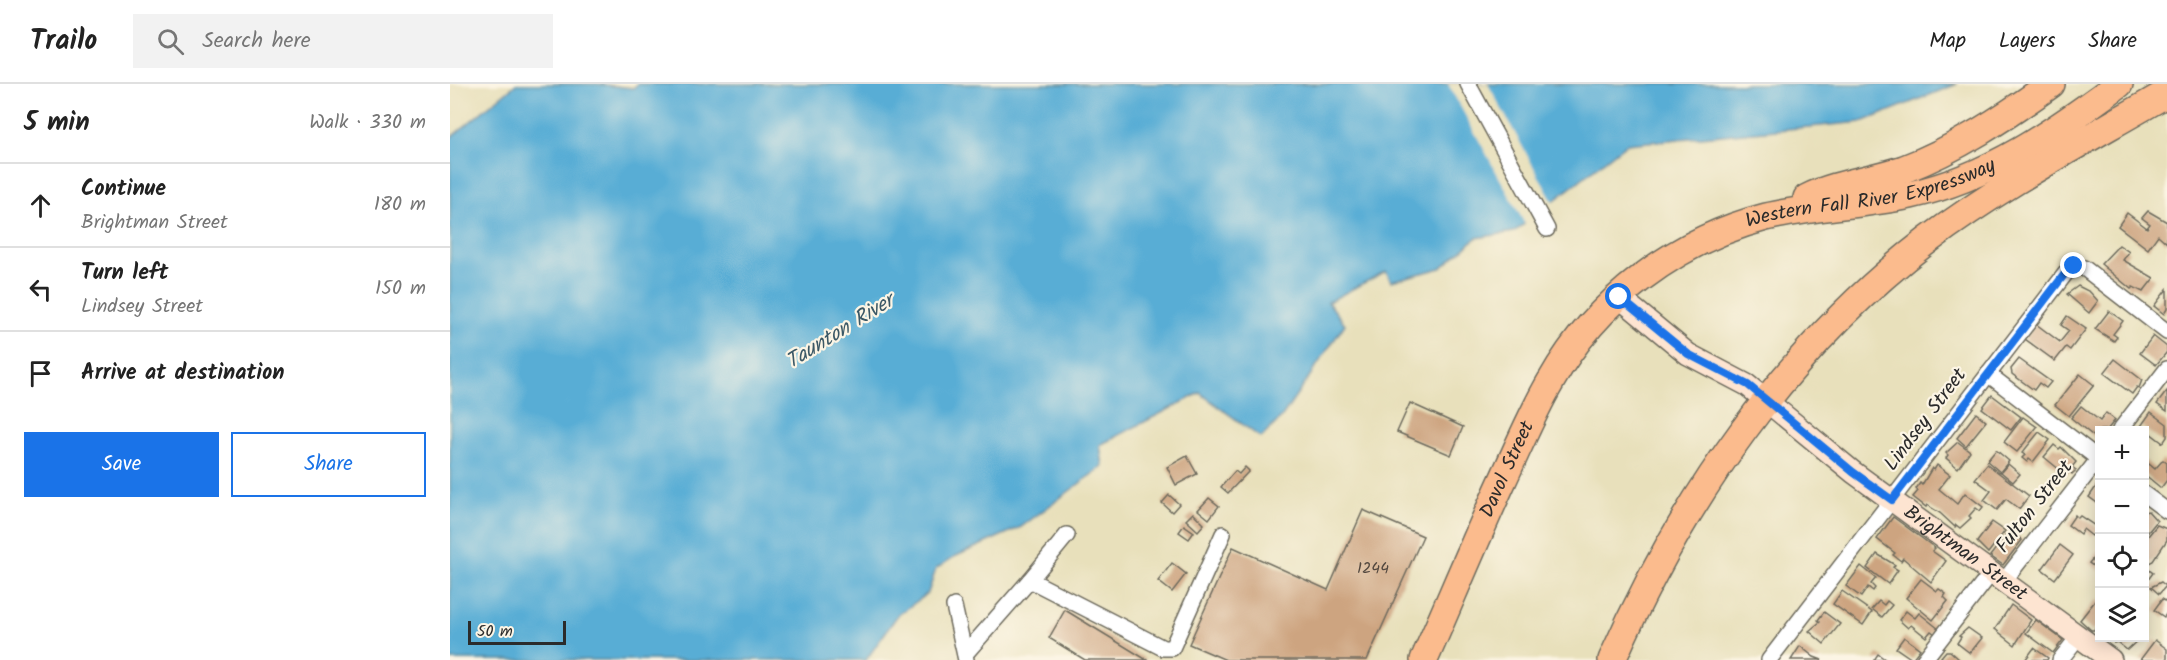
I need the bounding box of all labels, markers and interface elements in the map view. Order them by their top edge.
search box [133,14,553,68]
text: Trailo [30,19,97,64]
text: Search here [202,24,311,59]
icon: search [154,25,187,58]
text: Map [1929,25,1966,58]
text: Layers [1999,25,2055,58]
text: Share [2088,25,2137,58]
text: 5 min [24,102,90,144]
text: Walk · 330 m [309,107,426,139]
street label: Western Fall River Expressway [1742,150,2002,238]
text: Continue [81,172,166,207]
icon: ahead [24,189,57,222]
text: 180 m [374,189,426,221]
text: Brightman Street [81,207,228,239]
route end [2060,252,2086,278]
text: Turn left [81,256,168,291]
icon: left [24,273,57,306]
text: 150 m [375,273,426,305]
water label: Taunton River [779,283,904,378]
route start [1605,283,1631,309]
text: Lindsey Street [81,291,203,323]
text: Arrive at destination [81,356,284,391]
icon: arrive [24,357,57,390]
street label: Lindsey Street [1877,361,1976,478]
street label: Davol Street [1472,415,1544,523]
map controls [2095,426,2149,642]
button: + [2095,426,2149,480]
button: Save [24,432,219,497]
button: Share [231,432,426,497]
street label: Fulton Street [1988,453,2082,561]
button: − [2095,480,2149,534]
street label: Brightman Street [1896,498,2034,610]
button: locate [2095,534,2149,588]
house number: 1244 [1357,556,1389,581]
button: layers [2095,588,2149,642]
scale bar [468,618,566,646]
text: 50 m [477,619,513,644]

